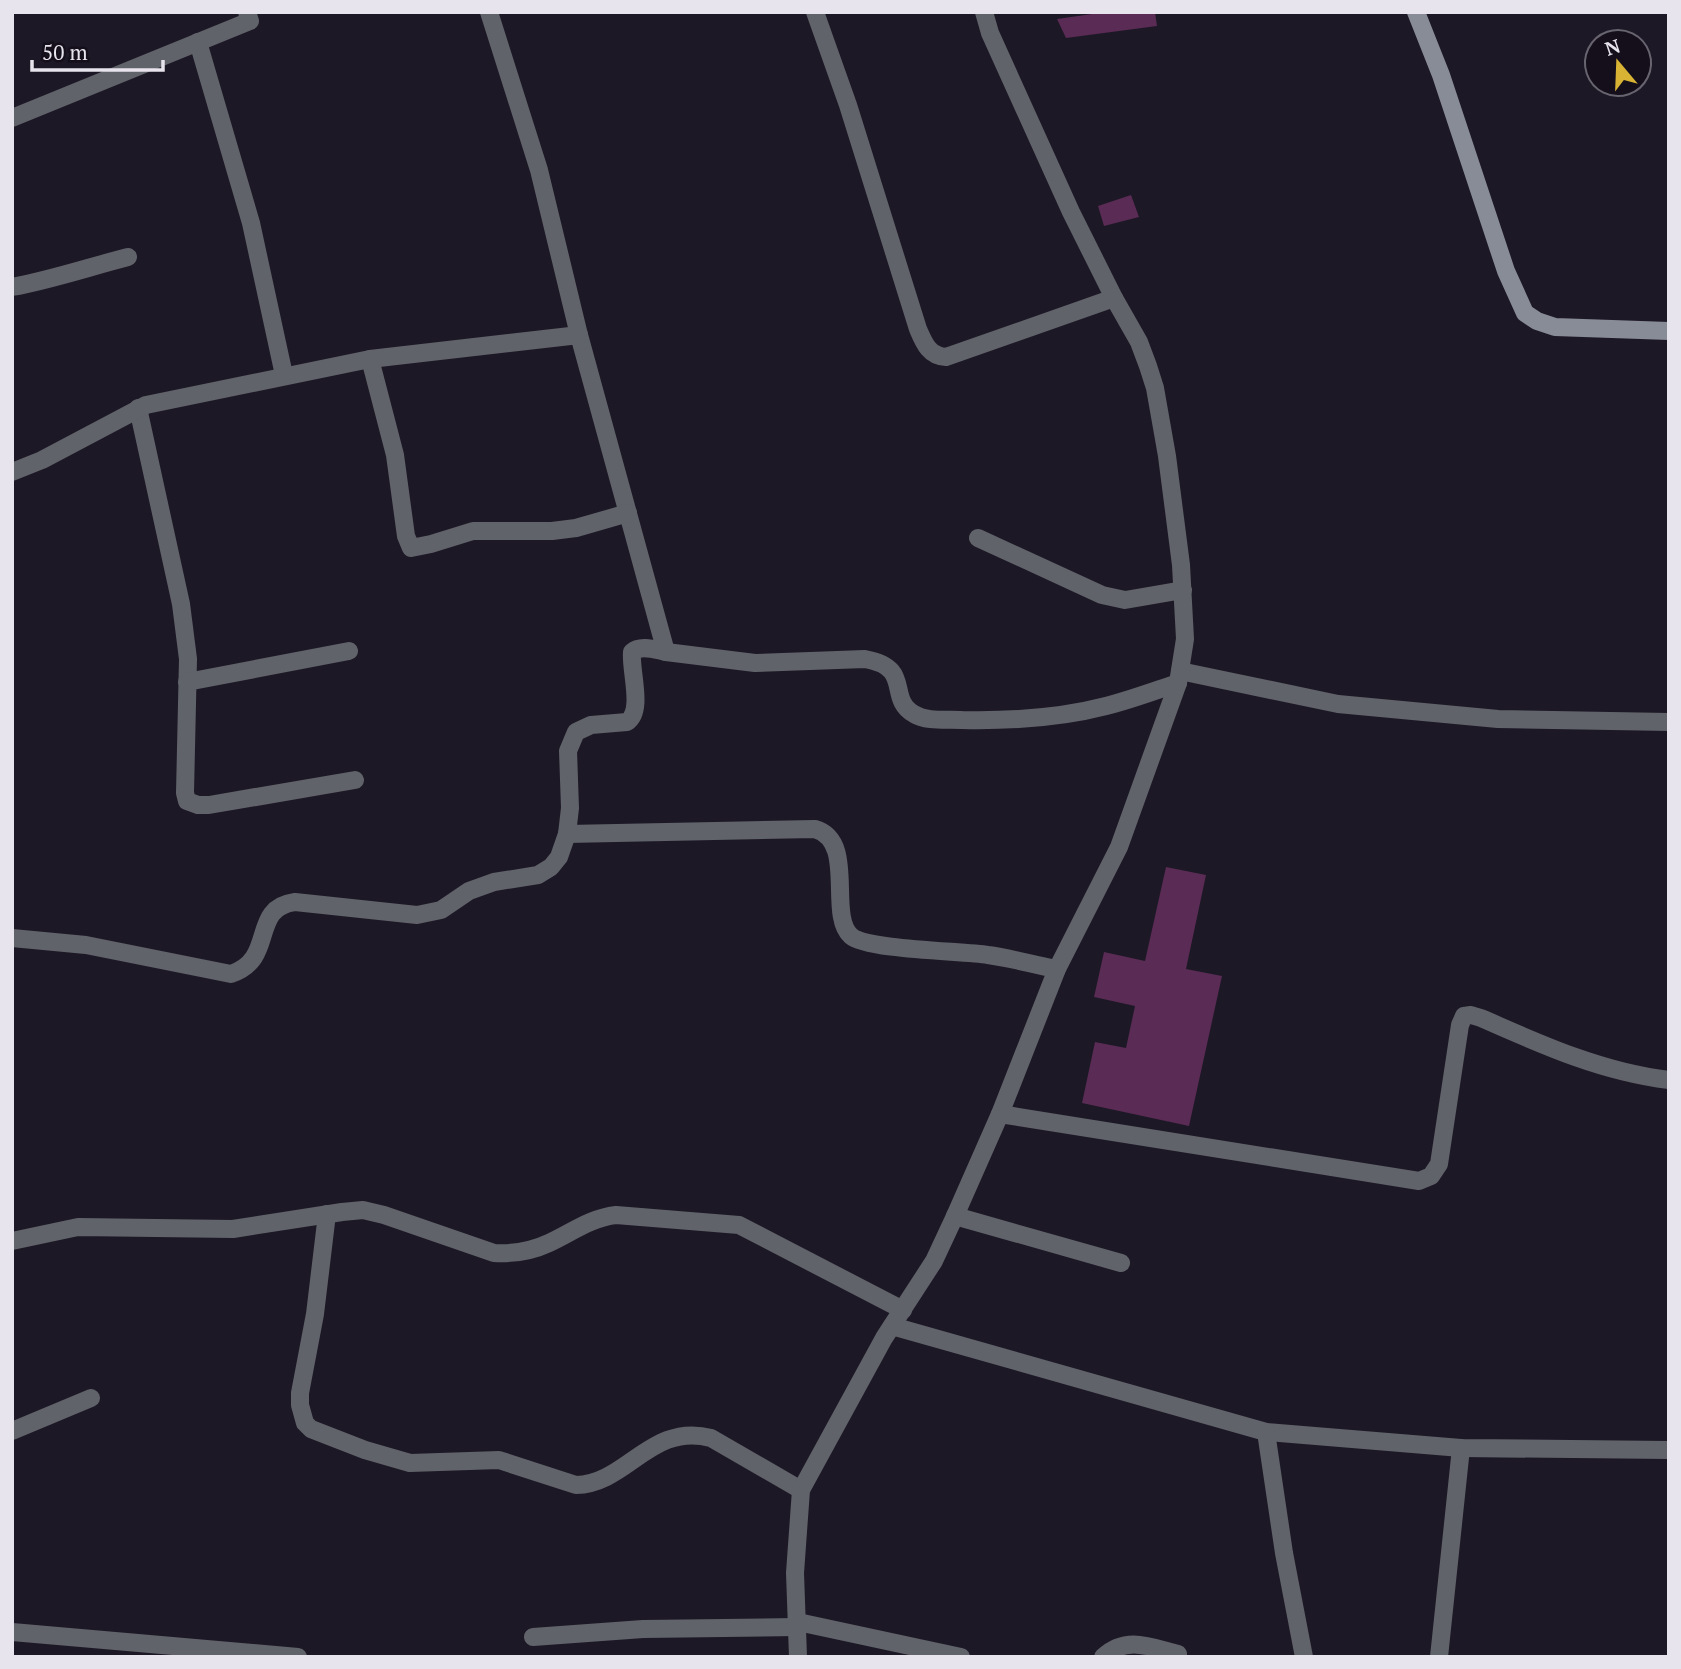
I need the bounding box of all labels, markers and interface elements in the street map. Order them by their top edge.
scale bar [32,28,163,72]
north arrow [1583,28,1653,98]
text: N [1601,32,1624,61]
text: 50 m [42,38,88,66]

